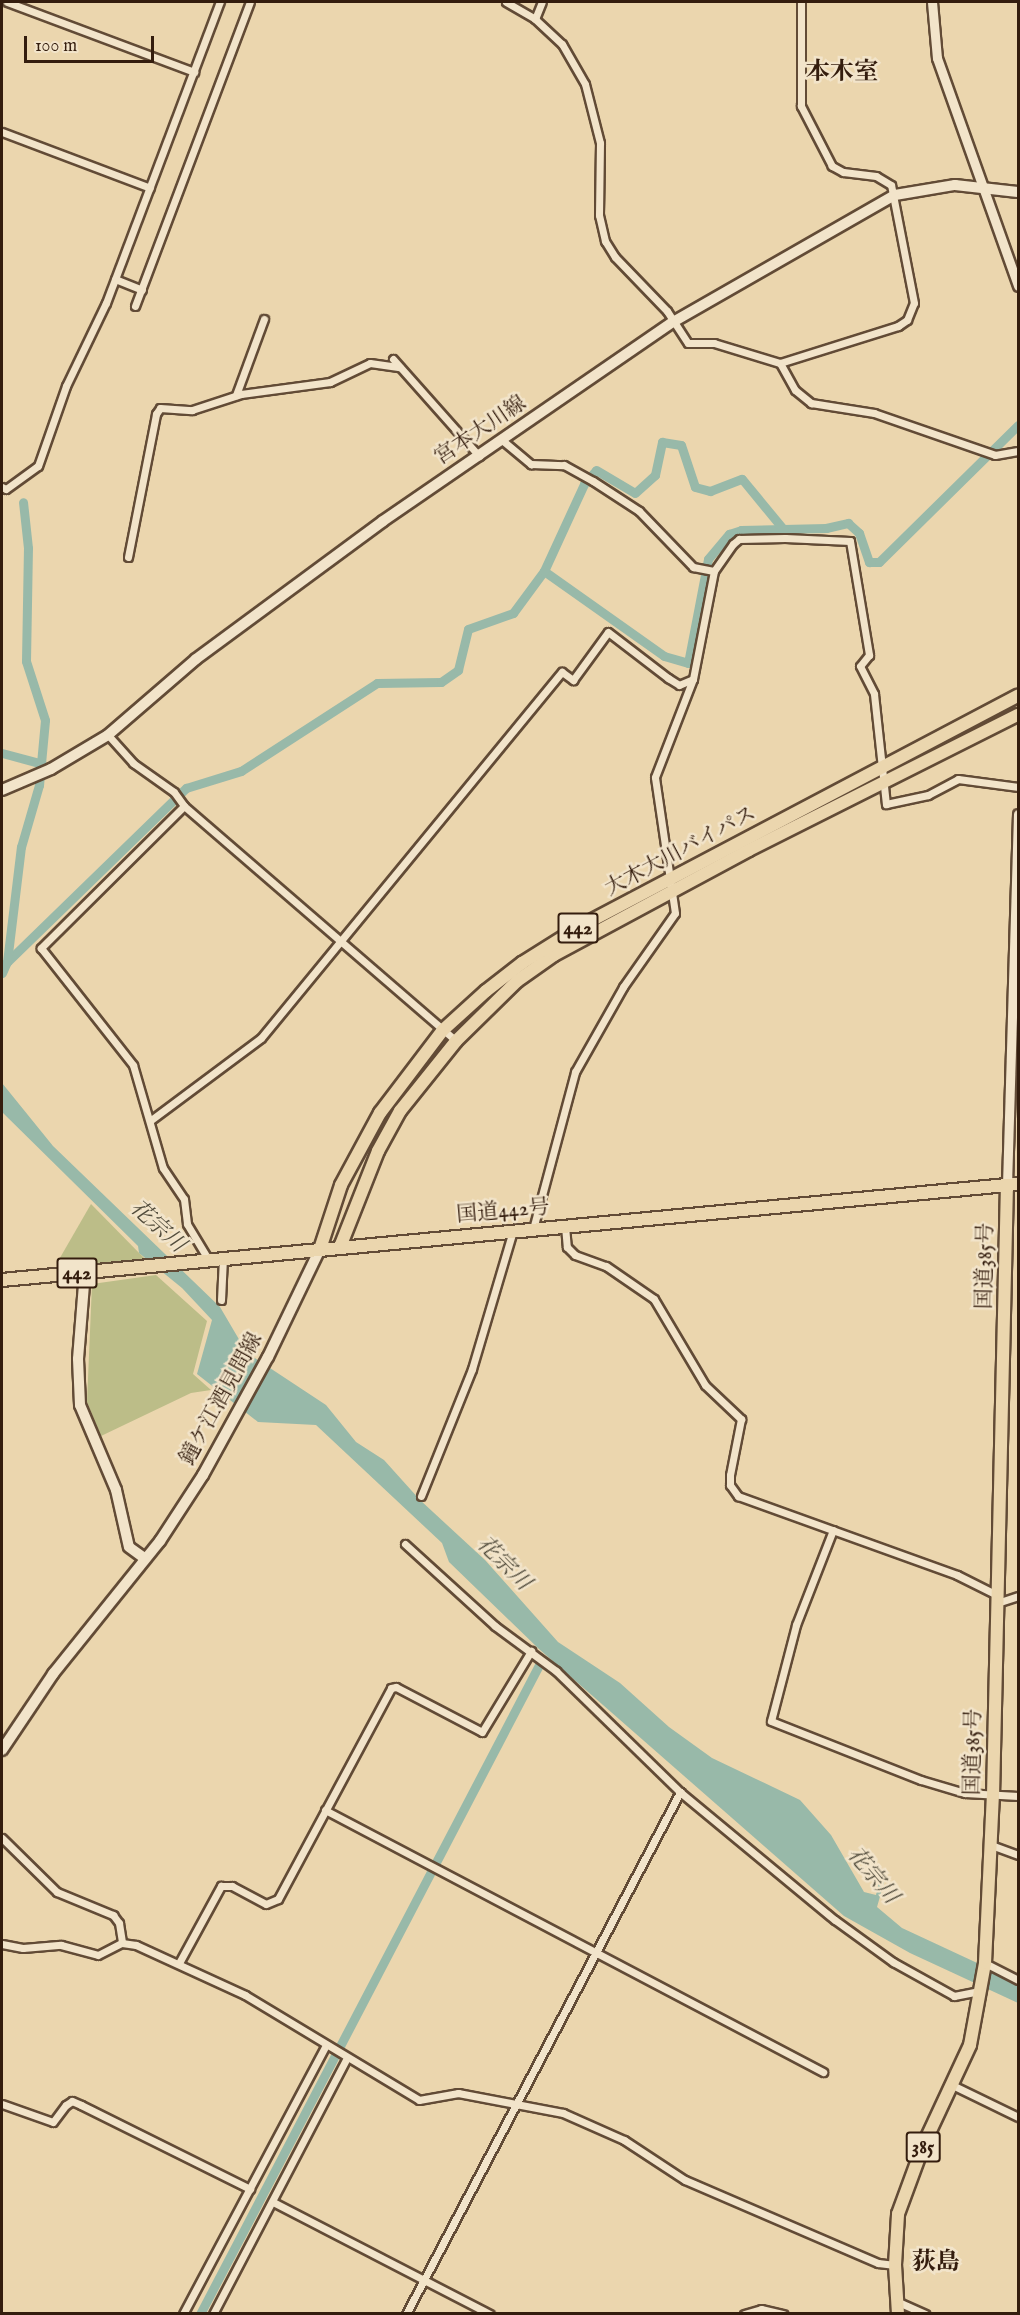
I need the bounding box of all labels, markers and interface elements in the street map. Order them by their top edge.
scale bar [27,24,158,62]
text: 100 m [35,35,77,58]
district label: 本木室 [806,59,878,87]
street label: 宮本大川線 [430,391,532,471]
street label: 大木大川バイパス [601,801,761,903]
road number: 442 [557,911,599,945]
water label: 花宗川 [124,1195,190,1259]
street label: 国道442号 [455,1195,551,1229]
street label: 国道385号 [973,1222,999,1310]
road number: 442 [56,1256,98,1290]
street label: 鐘ケ江酒見間線 [175,1329,269,1469]
water label: 花宗川 [470,1531,536,1597]
street label: 国道385号 [961,1708,987,1796]
water label: 花宗川 [841,1842,903,1910]
road number: 385 [905,2130,941,2164]
district label: 荻島 [912,2249,960,2277]

